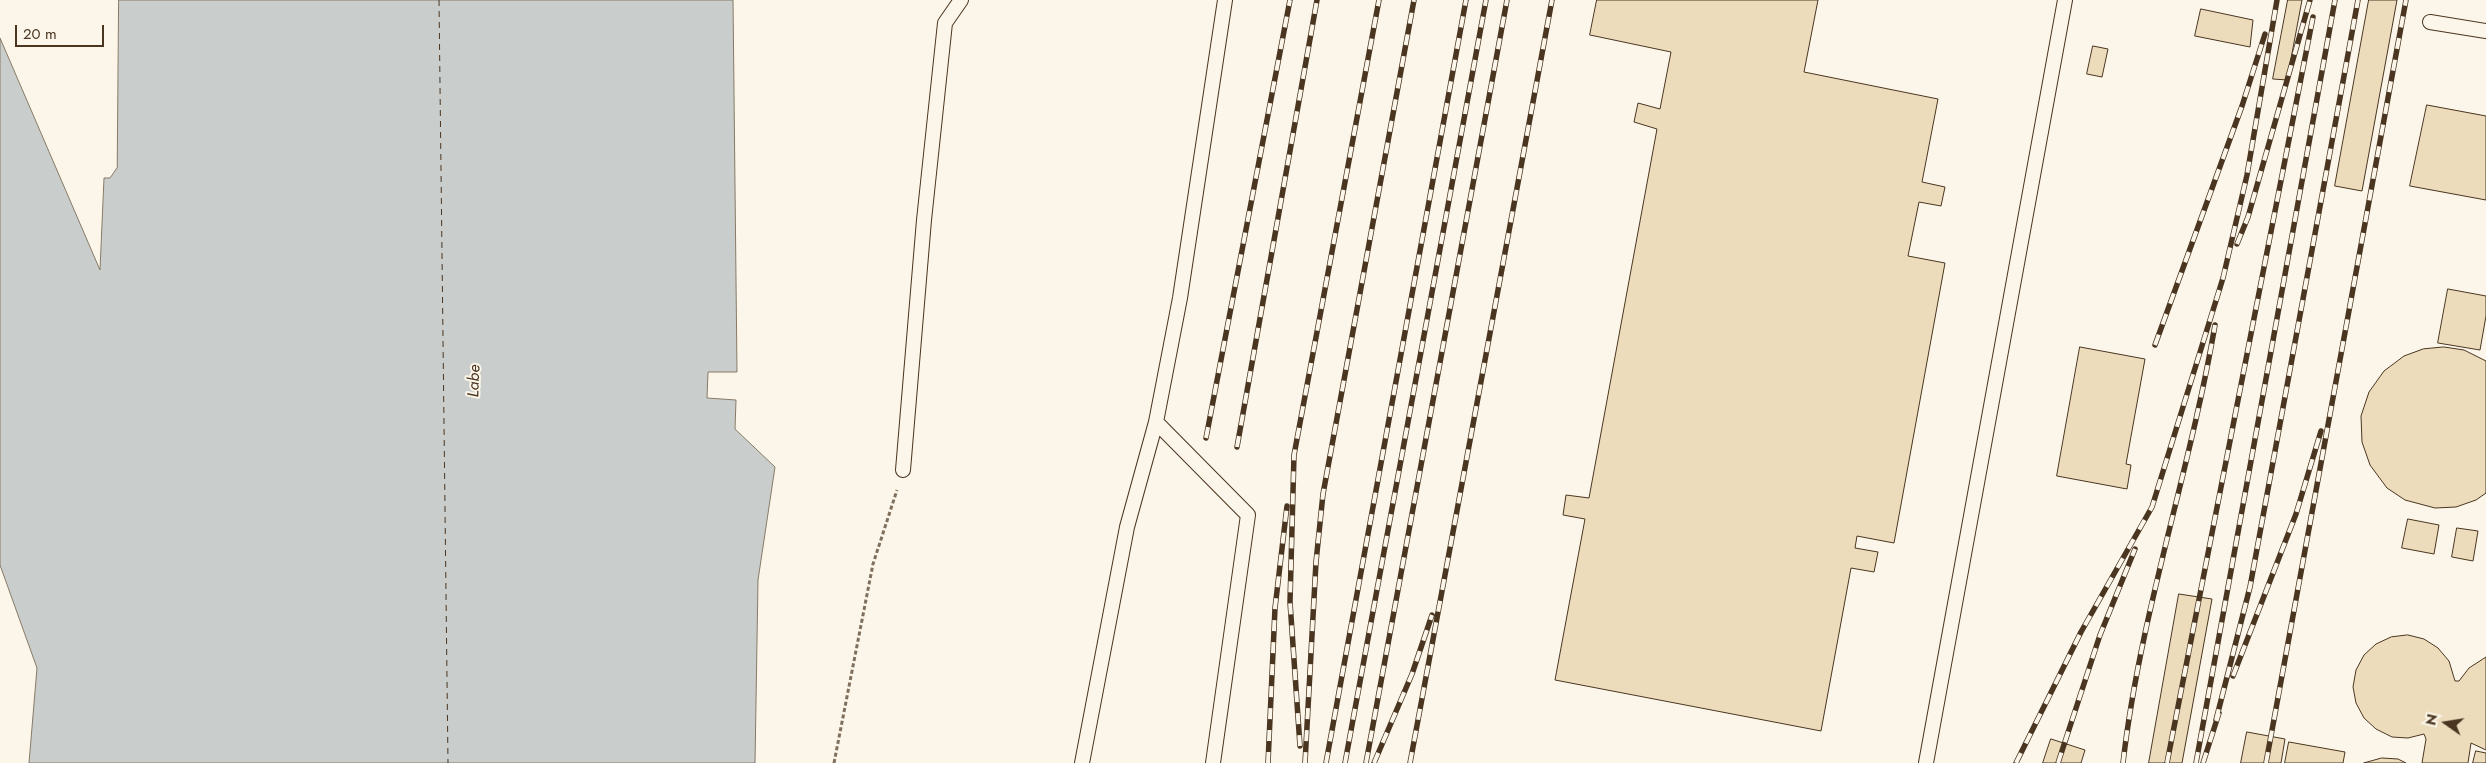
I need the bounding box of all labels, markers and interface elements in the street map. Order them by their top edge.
scale bar [18,15,106,47]
text: 20 m [23,23,57,45]
water label: Labe [465,364,485,398]
north arrow [2421,698,2471,748]
text: N [2420,712,2442,727]

